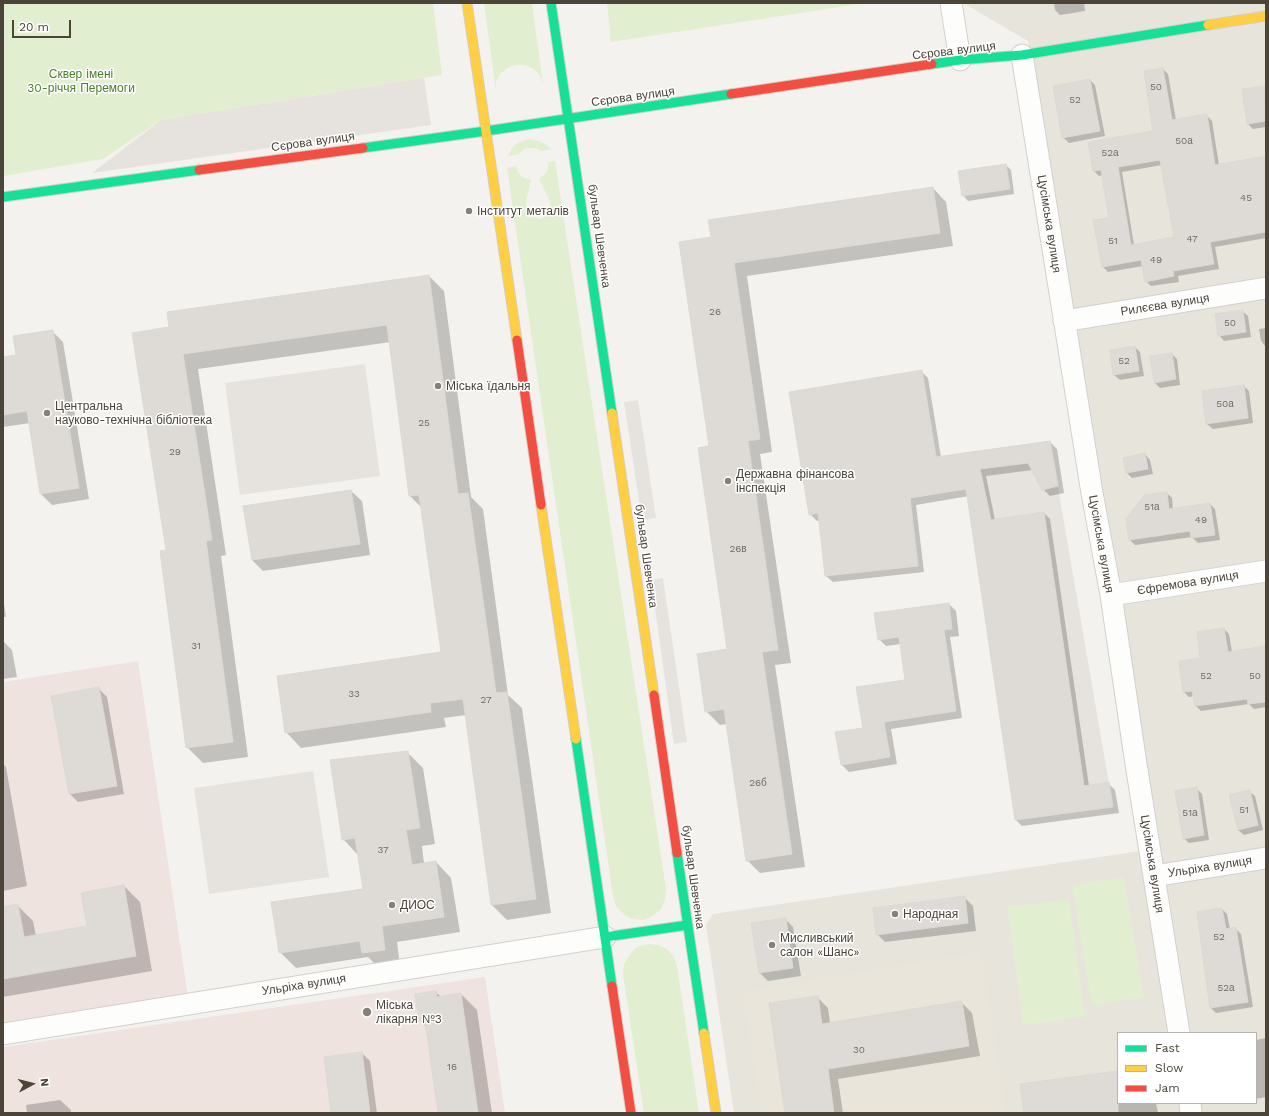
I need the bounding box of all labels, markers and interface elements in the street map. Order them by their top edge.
scale bar [14,12,73,38]
text: 20 m [19,20,49,34]
street label: Сєрова вулиця [911,39,997,63]
park label: Сквер імені 30-річчя Перемоги [27,67,135,95]
house number: 50 [1150,81,1162,93]
street label: Сєрова вулиця [590,84,676,110]
house number: 52 [1069,94,1081,106]
street label: Сєрова вулиця [270,129,356,155]
house number: 50а [1175,135,1193,147]
house number: 52а [1101,147,1119,159]
street label: Цусімська вулиця [1034,174,1064,274]
street label: бульвар Шевченка [585,183,613,289]
house number: 45 [1240,192,1252,204]
place label: Інститут металів [477,204,569,218]
marker: Інститут металів [464,206,474,216]
house number: 47 [1186,233,1198,245]
house number: 51 [1108,235,1118,247]
house number: 49 [1150,254,1162,266]
street label: Рилєєва вулиця [1119,291,1211,319]
house number: 26 [709,306,721,318]
house number: 50 [1224,317,1236,329]
house number: 52 [1118,355,1130,367]
place label: Міська їдальня [446,379,531,393]
marker: Міська їдальня [433,381,443,391]
house number: 50а [1216,398,1234,410]
place label: Центральна науково-технічна бібліотека [55,399,212,427]
marker: Центральна науково-технічна бібліотека [42,408,52,418]
house number: 25 [418,417,430,429]
house number: 29 [169,446,181,458]
place label: Державна фінансова інспекція [736,467,854,495]
marker: Державна фінансова інспекція [723,476,733,486]
street label: Цусімська вулиця [1085,494,1117,594]
house number: 51а [1144,501,1160,513]
street label: бульвар Шевченка [632,503,660,609]
house number: 49 [1195,514,1207,526]
house number: 26в [729,543,747,555]
street label: Єфремова вулиця [1136,568,1240,598]
house number: 31 [191,640,201,652]
house number: 52 [1200,670,1212,682]
house number: 50 [1249,670,1261,682]
house number: 33 [348,688,360,700]
house number: 27 [480,694,492,706]
house number: 26б [749,777,767,789]
house number: 51 [1239,804,1249,816]
house number: 51а [1182,807,1198,819]
street label: Цусімська вулиця [1137,814,1167,914]
street label: бульвар Шевченка [679,824,707,930]
house number: 37 [377,844,389,856]
street label: Ульріха вулиця [1167,853,1253,881]
place label: ДИОС [400,898,435,912]
marker: ДИОС [387,900,397,910]
place label: Народная [903,907,958,921]
marker: Народная [890,909,900,919]
place label: Мисливський салон «Шанс» [780,931,859,959]
house number: 52 [1213,931,1225,943]
marker: Мисливський салон «Шанс» [767,940,777,950]
street label: Ульріха вулиця [261,971,347,999]
house number: 52а [1217,982,1235,994]
place label: Міська лікарня №3 [376,998,442,1026]
marker: Міська лікарня №3 [361,1006,373,1018]
legend [1117,1032,1257,1104]
text: Fast [1155,1041,1180,1055]
house number: 30 [853,1044,865,1056]
house number: 16 [447,1061,457,1073]
text: Slow [1155,1061,1183,1075]
north arrow [12,1064,52,1104]
text: N [37,1078,51,1087]
text: Jam [1155,1081,1180,1095]

